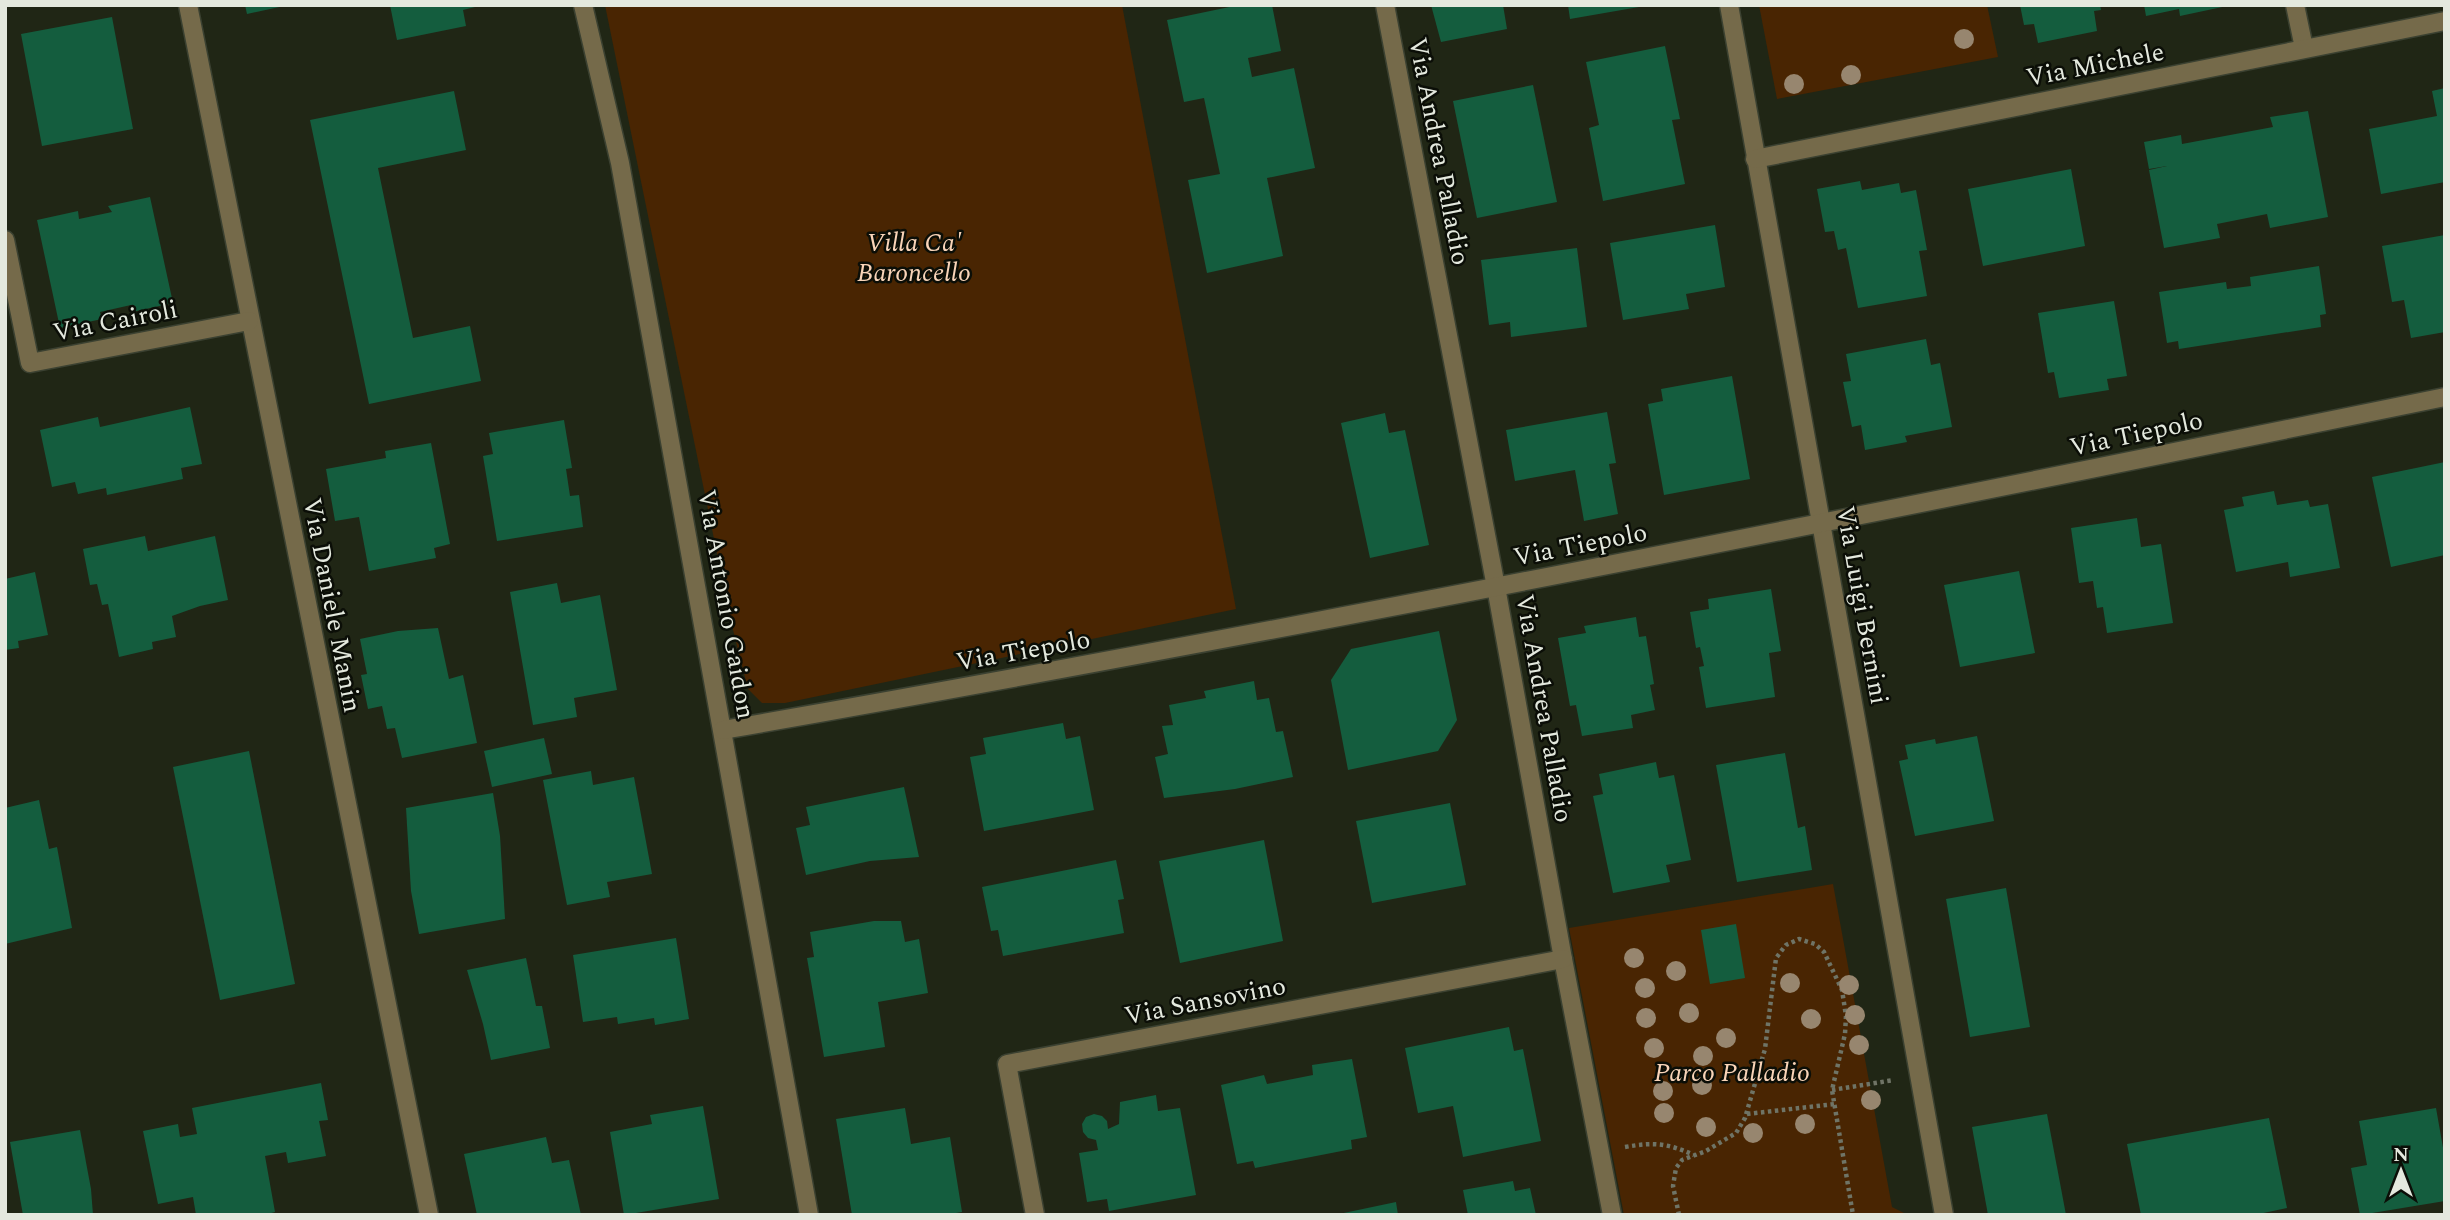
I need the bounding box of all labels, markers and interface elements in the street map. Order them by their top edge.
street label: Via Michele [2023,32,2168,98]
street label: Via Andrea Palladio [1397,34,1481,269]
park label: Villa Ca' Baroncello [857,223,971,293]
street label: Via Cairoli [49,289,181,353]
street label: Via Tiepolo [2066,400,2207,468]
street label: Via Antonio Gaidon [686,486,766,722]
street label: Via Daniele Manin [292,494,372,716]
street label: Via Luigi Bernini [1825,503,1899,708]
street label: Via Tiepolo [1510,512,1650,578]
street label: Via Andrea Palladio [1504,591,1584,826]
street label: Via Tiepolo [953,620,1093,682]
street label: Via Sansovino [1121,966,1289,1036]
park label: Parco Palladio [1654,1053,1810,1093]
north arrow [2366,1136,2436,1206]
text: N [2393,1141,2409,1170]

